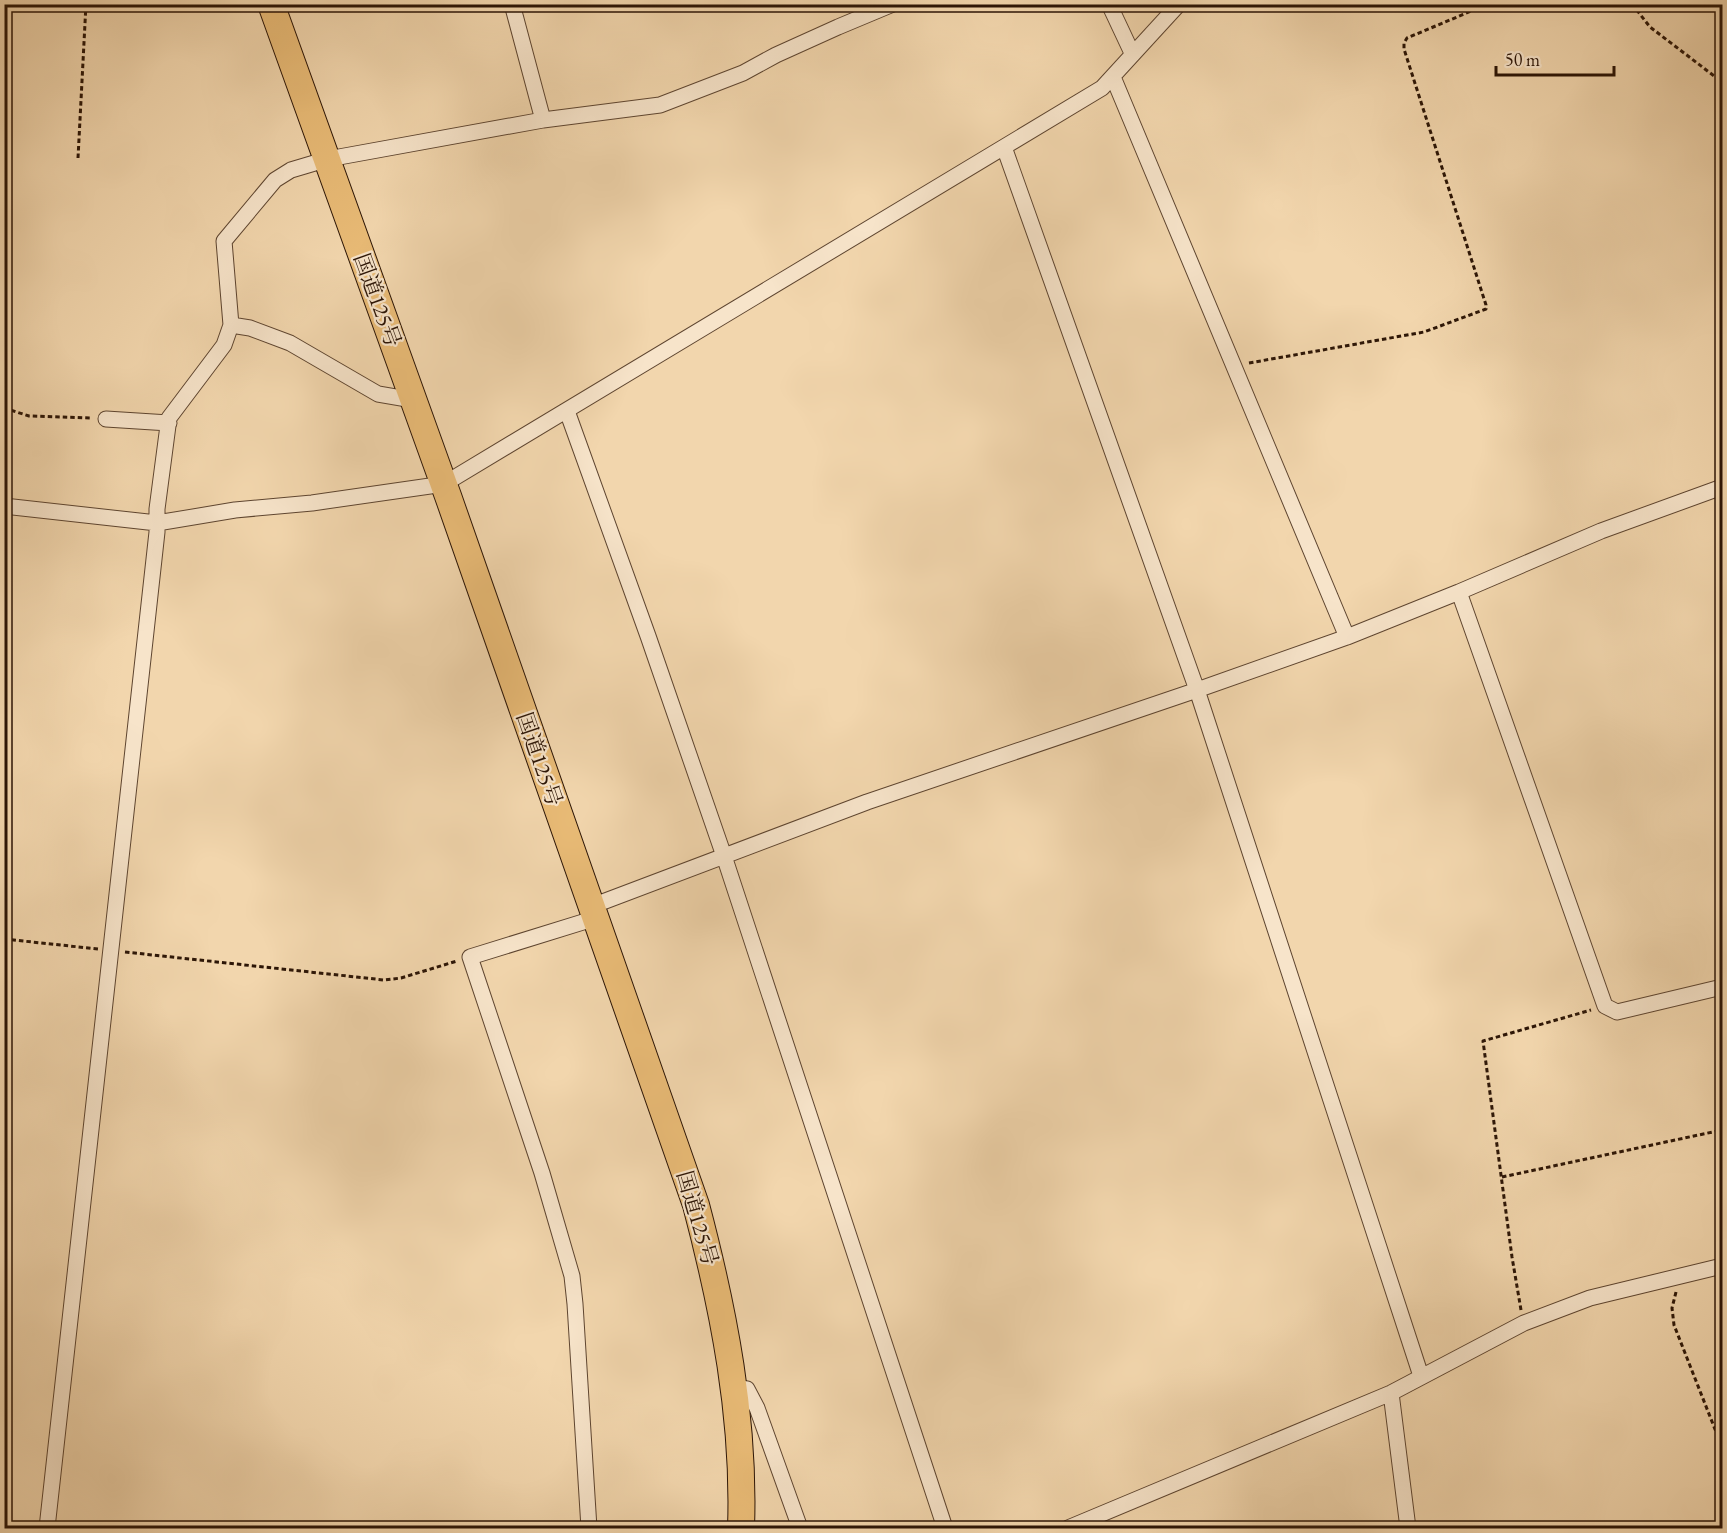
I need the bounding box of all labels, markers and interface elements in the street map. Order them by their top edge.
scale bar [1496,39,1614,77]
text: 50 m [1505,48,1540,71]
street label: 国道125号 [347,249,408,351]
street label: 国道125号 [510,708,569,810]
street label: 国道125号 [670,1167,725,1269]

